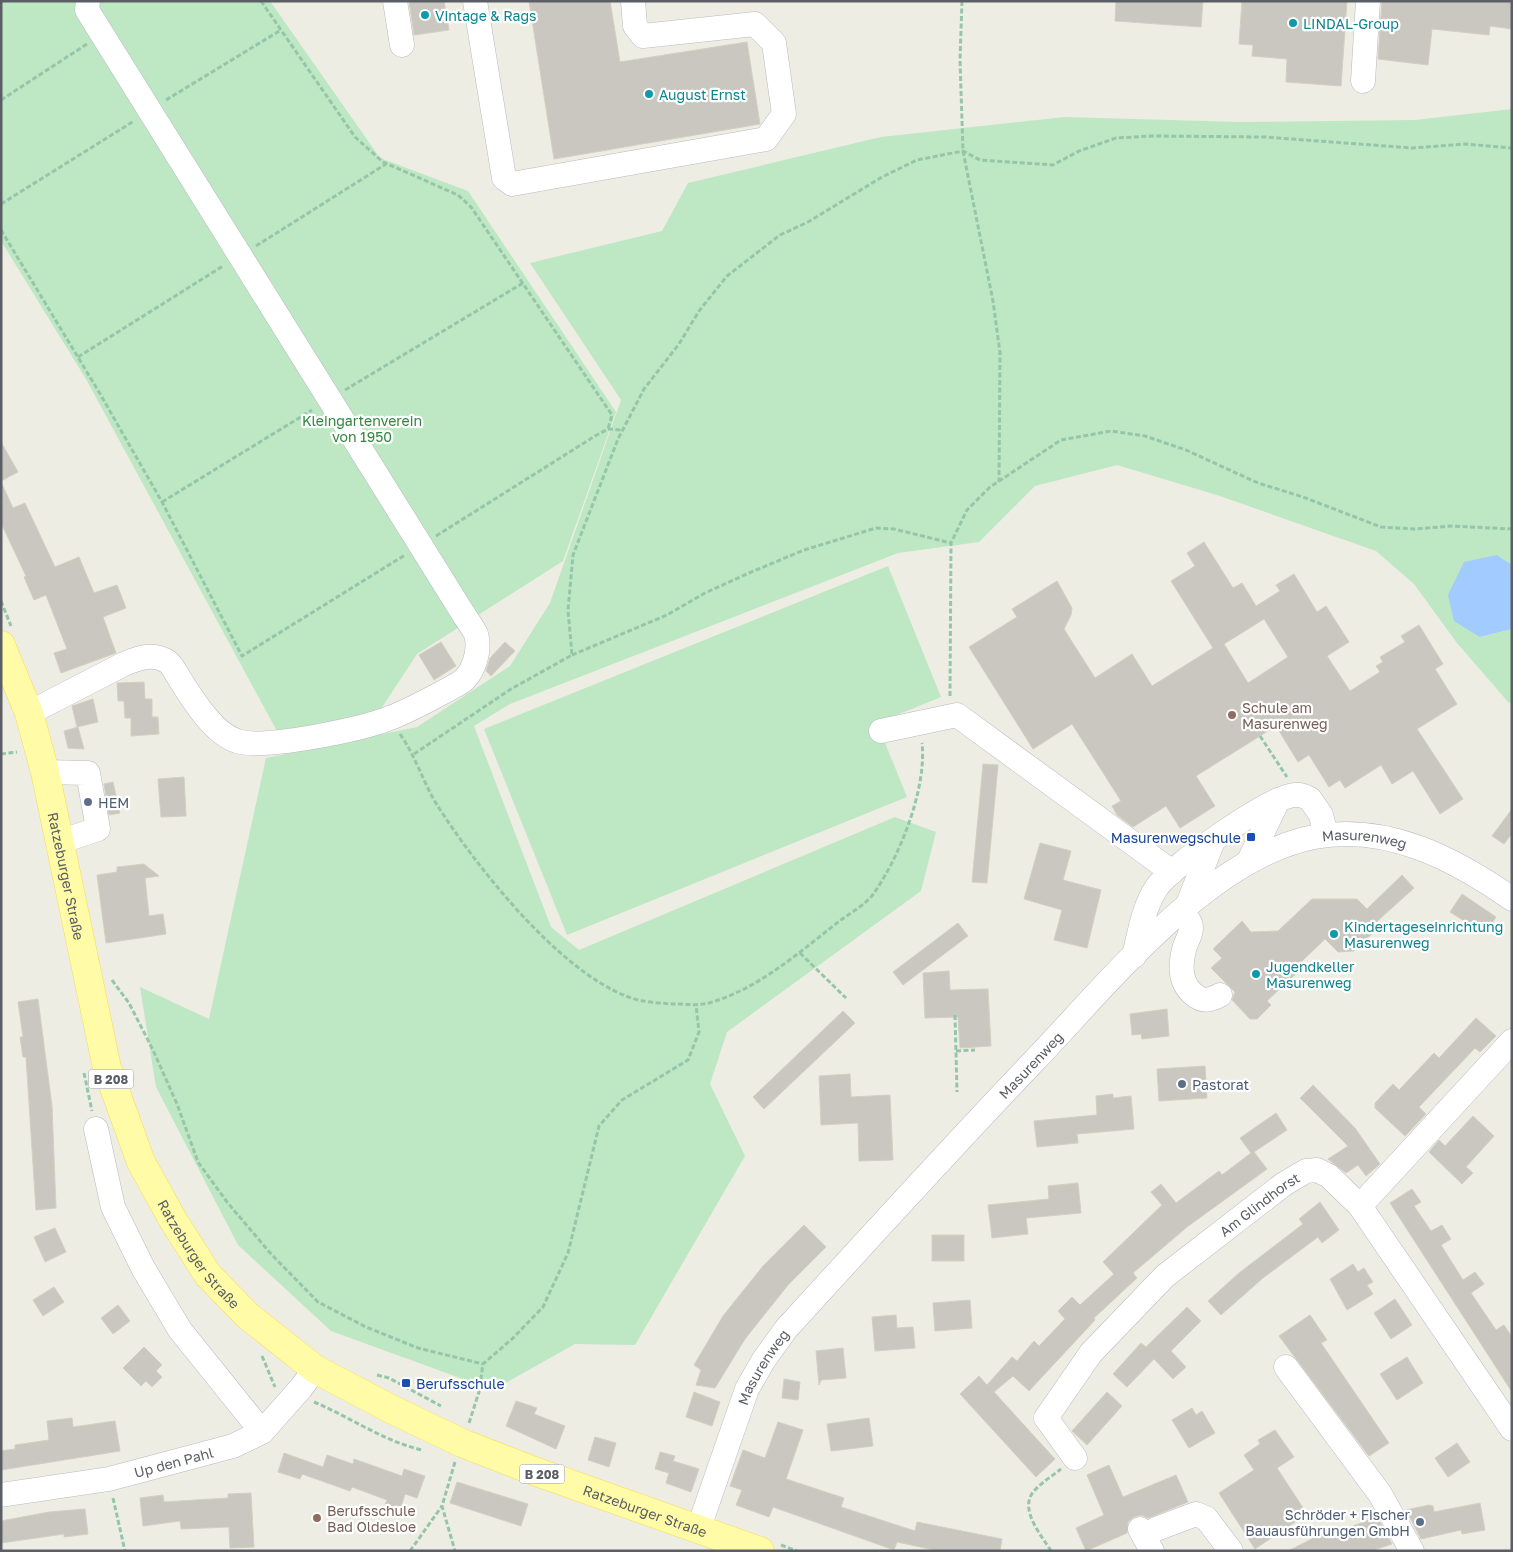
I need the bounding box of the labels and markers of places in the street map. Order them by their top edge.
place label: Vintage & Rags [435,7,537,24]
marker: Vintage & Rags [419,9,431,21]
place label: LINDAL-Group [1303,15,1399,32]
marker: LINDAL-Group [1287,17,1299,29]
place label: August Ernst [659,86,746,103]
marker: August Ernst [643,88,655,100]
place label: Schule am Masurenweg [1242,699,1328,732]
marker: Schule am Masurenweg [1226,709,1238,721]
place label: HEM [98,794,129,811]
marker: HEM [82,796,94,808]
place label: Masurenwegschule [1111,829,1241,846]
marker: Masurenwegschule [1245,831,1257,843]
place label: Kindertageseinrichtung Masurenweg [1344,918,1503,951]
marker: Kindertageseinrichtung Masurenweg [1328,928,1340,940]
place label: Jugendkeller Masurenweg [1266,958,1355,991]
marker: Jugendkeller Masurenweg [1250,968,1262,980]
place label: Pastorat [1192,1076,1249,1093]
marker: Pastorat [1176,1078,1188,1090]
place label: Berufsschule [416,1375,505,1392]
marker: Berufsschule [400,1377,412,1389]
place label: Berufsschule Bad Oldesloe [327,1502,416,1535]
place label: Schröder + Fischer Bauausführungen GmbH [1245,1506,1411,1539]
marker: Berufsschule Bad Oldesloe [311,1512,323,1524]
marker: Schröder + Fischer Bauausführungen GmbH [1414,1516,1426,1528]

